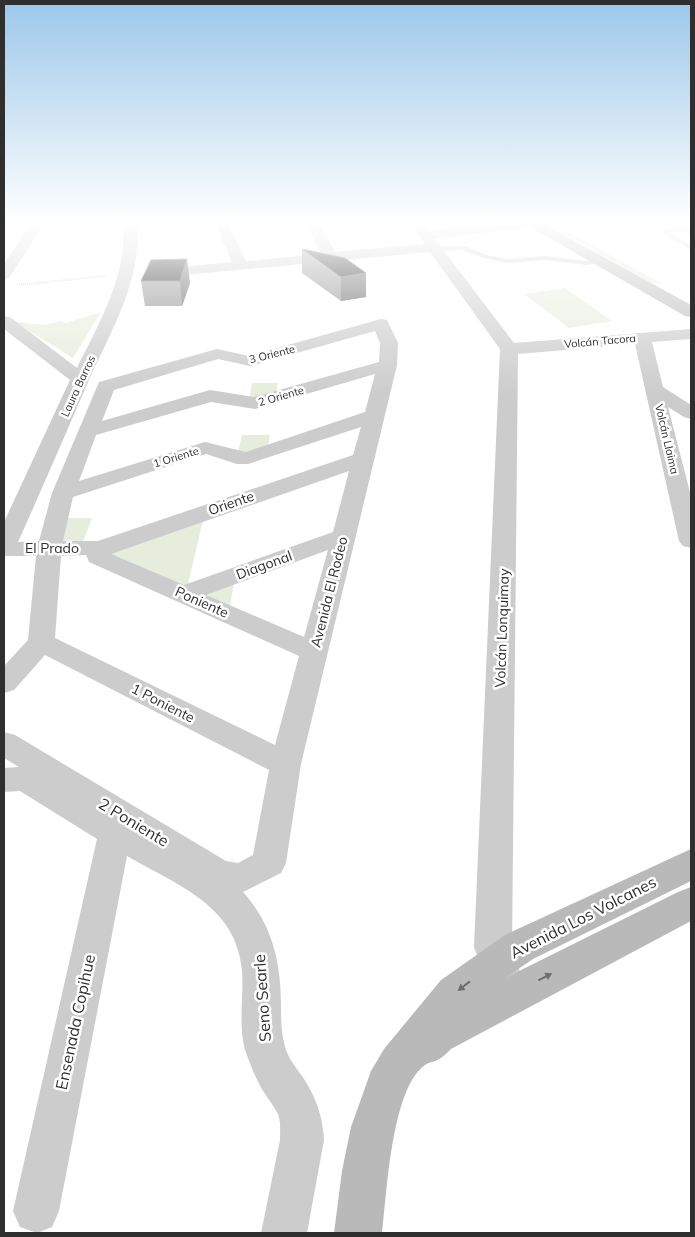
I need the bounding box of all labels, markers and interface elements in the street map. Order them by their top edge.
street label: Volcán Tacora [564,331,636,351]
street label: 3 Oriente [248,342,296,366]
street label: Laura Barros [58,353,98,419]
street label: 2 Oriente [257,383,305,409]
street label: Volcán Llaima [652,403,682,475]
street label: 1 Oriente [152,443,200,471]
street label: Oriente [206,487,256,519]
street label: Avenida El Rodeo [307,535,351,649]
street label: El Prado [25,539,79,557]
street label: Diagonal [233,547,295,583]
street label: Volcán Lonquimay [491,568,513,688]
street label: Poniente [172,582,232,622]
street label: 1 Poniente [128,679,198,727]
street label: 2 Poniente [95,793,173,851]
street label: Avenida Los Volcanes [507,871,660,963]
street label: Ensenada Copihue [51,952,99,1092]
street label: Seno Searle [249,953,275,1043]
one-way arrow [538,973,553,981]
one-way arrow [458,980,471,991]

